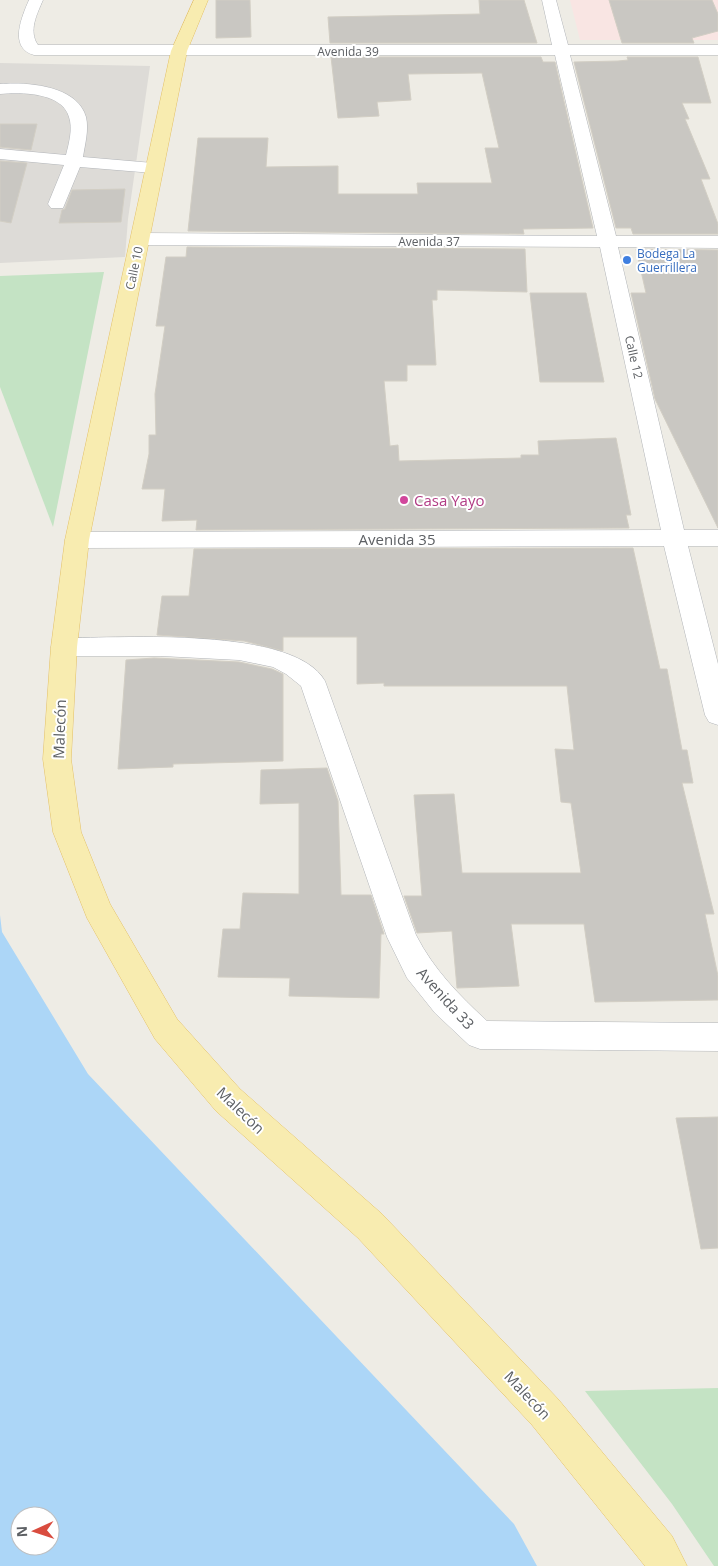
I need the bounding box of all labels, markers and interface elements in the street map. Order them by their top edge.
street label: Avenida 39 [317,43,379,60]
street label: Avenida 37 [398,233,460,250]
street label: Calle 10 [121,245,147,291]
place label: Bodega La Guerrillera [637,245,697,276]
marker: Bodega La Guerrillera [621,254,633,266]
street label: Calle 12 [621,334,647,380]
place label: Casa Yayo [414,490,484,510]
marker: Casa Yayo [398,494,410,506]
street label: Avenida 35 [359,529,435,549]
street label: Malecón [48,699,70,759]
street label: Avenida 33 [413,963,479,1033]
street label: Malecón [213,1082,269,1138]
street label: Malecón [500,1366,556,1424]
north arrow [10,1506,60,1556]
text: N [12,1526,31,1538]

